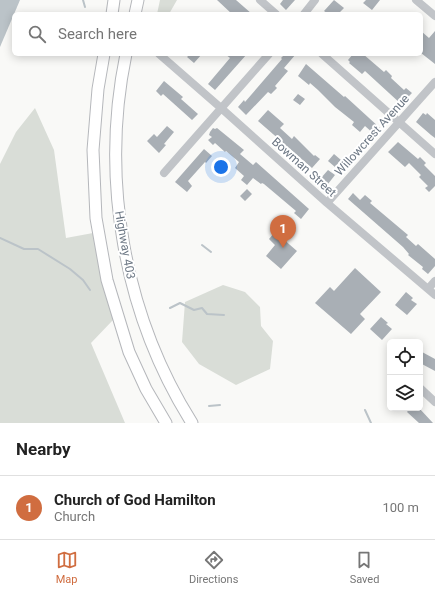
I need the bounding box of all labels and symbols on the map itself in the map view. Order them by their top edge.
street label: Willowcrest Avenue [332,92,412,178]
street label: Bowman Street [269,134,339,200]
your location [211,157,231,177]
street label: Highway 403 [112,210,138,280]
pin: 1 [270,215,296,248]

